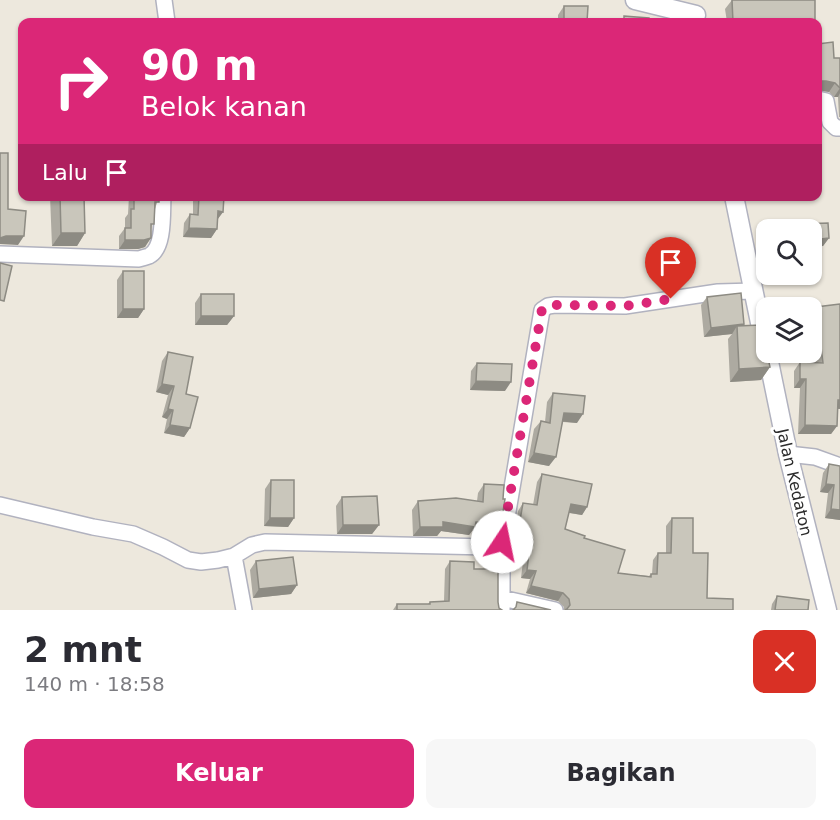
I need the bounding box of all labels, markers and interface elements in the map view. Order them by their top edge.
text: 90 m [141,41,258,90]
icon: right [42,42,120,120]
text: Belok kanan [141,91,307,122]
icon: arrive [100,156,133,189]
text: Lalu [42,160,88,185]
map controls [756,219,822,363]
button: search [756,219,822,285]
pin [645,237,696,299]
icon: arrive [654,246,687,279]
button: layers [756,297,822,363]
street label: Jalan Kedaton [773,426,816,538]
position arrow [470,510,534,574]
text: 2 mnt [24,629,142,670]
button: close [753,630,816,693]
text: 140 m · 18:58 [24,672,165,696]
button: Keluar [24,739,414,808]
button: Bagikan [426,739,816,808]

